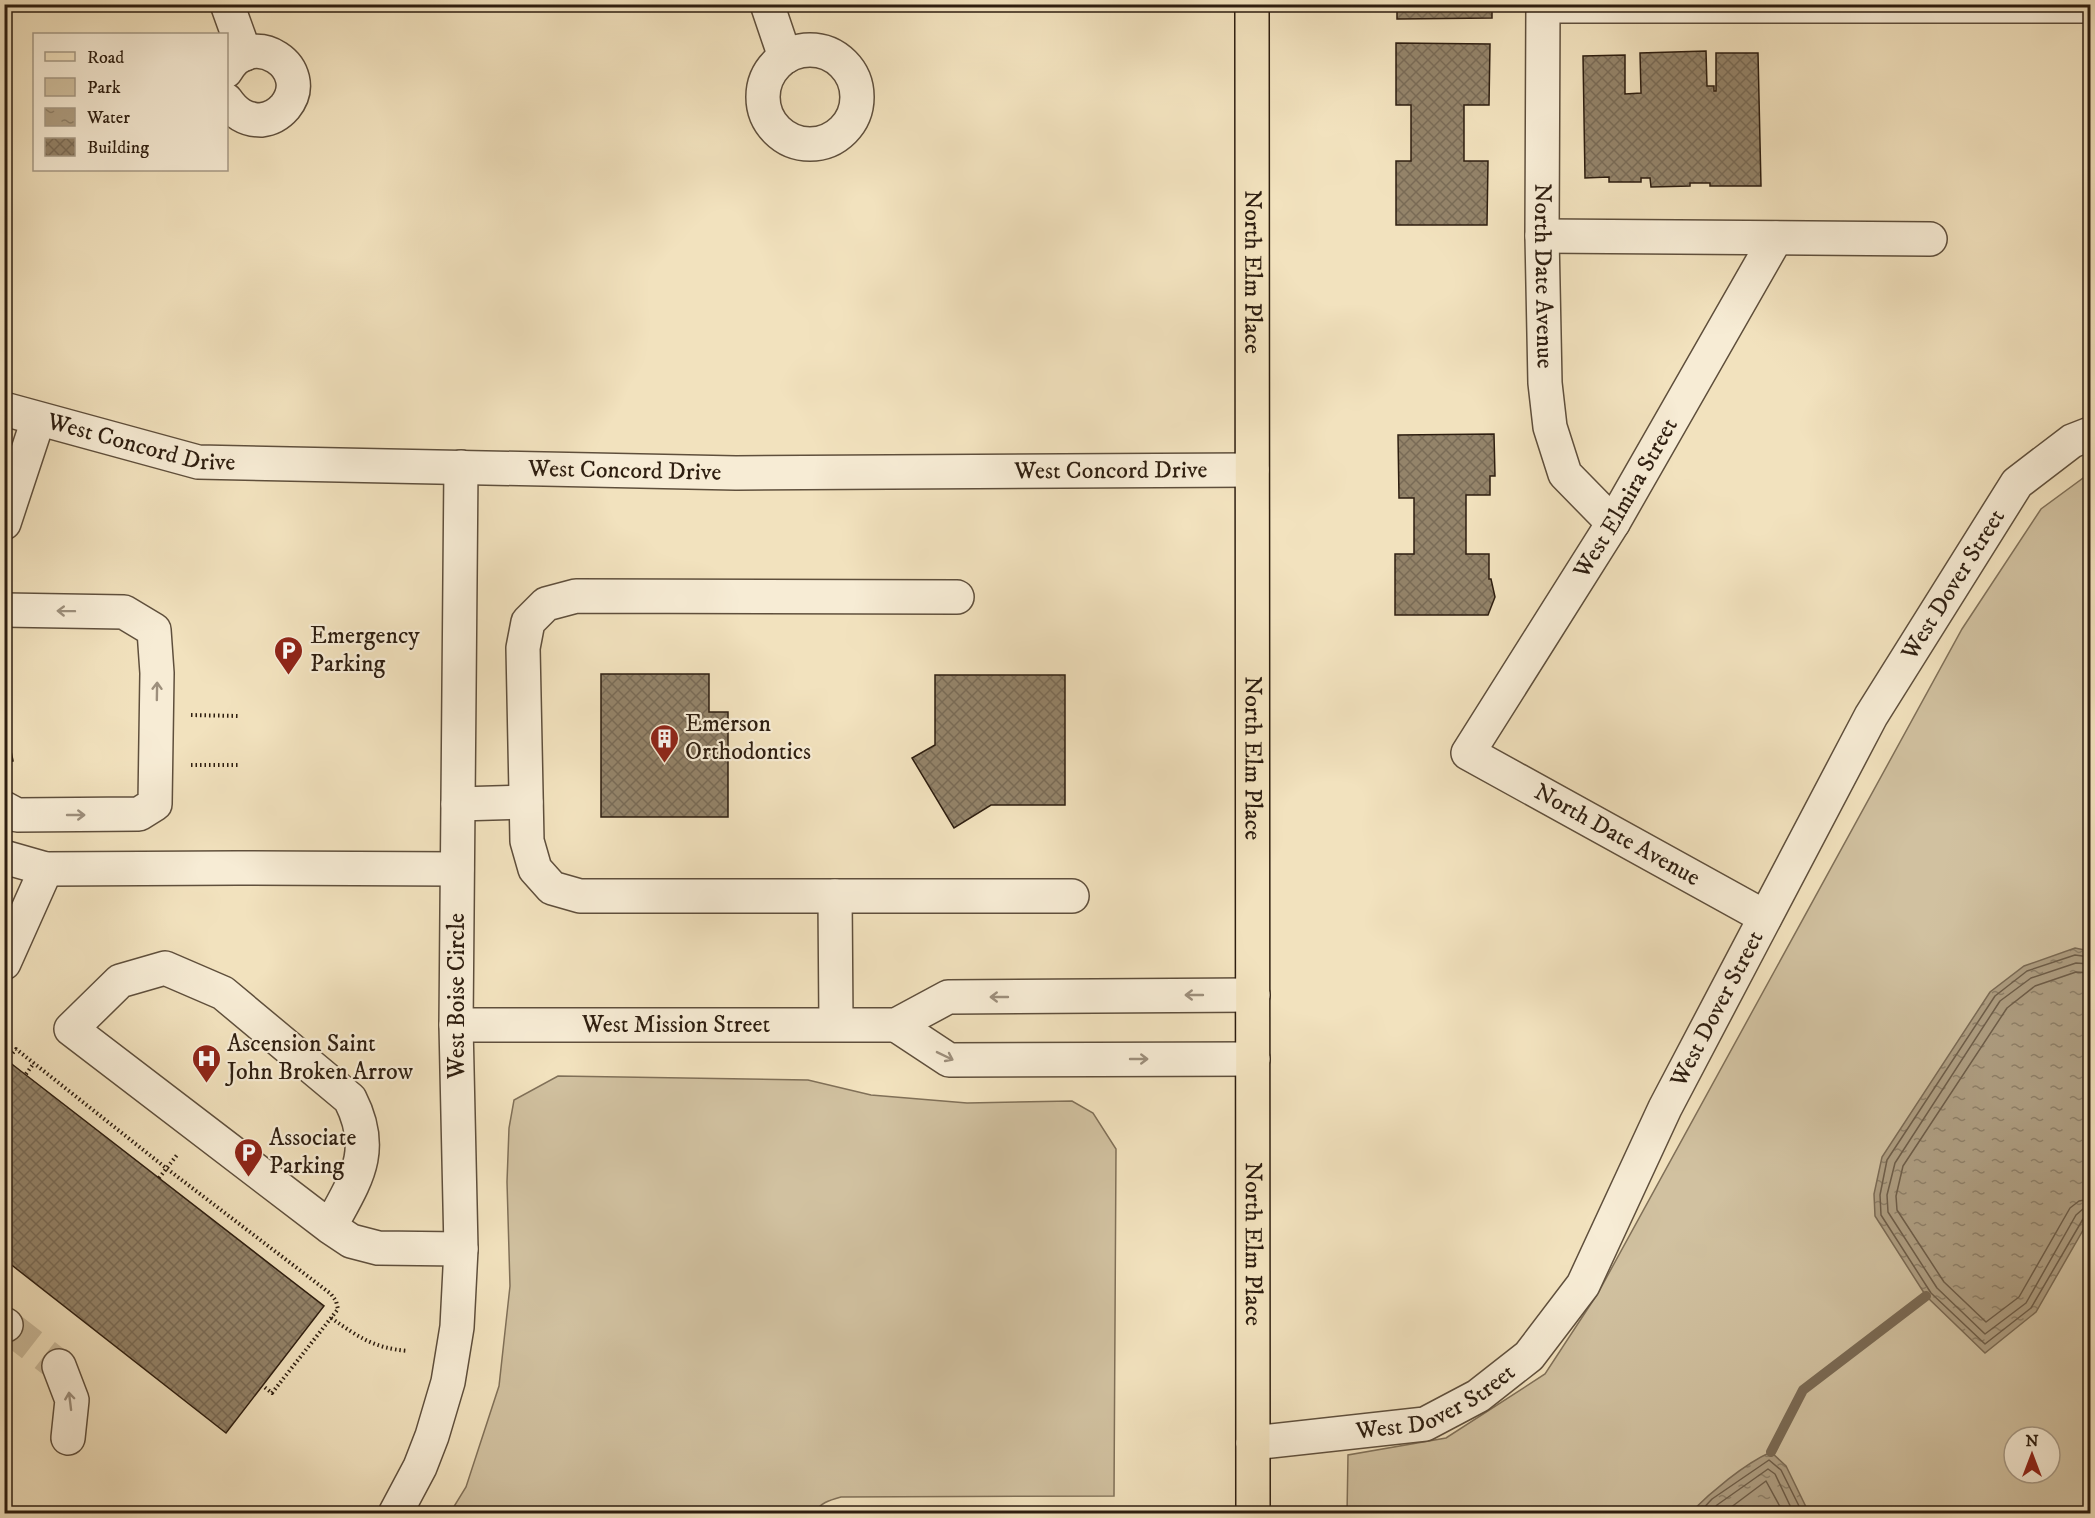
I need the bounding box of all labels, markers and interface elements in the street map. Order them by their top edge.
legend [33,33,228,171]
text: Road [87,47,124,69]
text: Park [87,77,121,99]
text: Water [86,107,130,129]
text: Building [87,137,149,159]
street label: North Date Avenue [1527,183,1560,369]
street label: North Elm Place [1237,190,1267,354]
street label: West Concord Drive [43,406,236,478]
street label: West Elmira Street [1566,412,1685,585]
street label: West Concord Drive [527,454,722,488]
street label: West Concord Drive [1013,455,1207,486]
street label: West Dover Street [1894,503,2012,666]
one-way arrow [56,605,76,617]
place label: Emergency Parking [310,621,420,679]
parking icon: Emergency Parking [273,634,305,676]
street label: North Elm Place [1237,676,1268,840]
one-way arrow [151,682,163,702]
place label: Emerson Orthodontics [685,709,811,767]
building icon: Emerson Orthodontics [648,722,680,764]
street label: North Date Avenue [1529,777,1705,893]
one-way arrow [65,809,85,821]
street label: West Boise Circle [442,913,472,1080]
street label: West Dover Street [1663,925,1771,1093]
one-way arrow [1185,989,1205,1001]
one-way arrow [990,991,1010,1002]
street label: West Mission Street [581,1010,770,1040]
place label: Ascension Saint John Broken Arrow [225,1029,414,1087]
hospital icon: Ascension Saint John Broken Arrow [190,1042,222,1084]
one-way arrow [936,1050,954,1062]
one-way arrow [1128,1053,1148,1065]
place label: Associate Parking [269,1123,356,1181]
parking icon: Associate Parking [232,1136,264,1178]
street label: North Elm Place [1238,1162,1268,1326]
street label: West Dover Street [1353,1357,1522,1447]
one-way arrow [64,1392,75,1411]
north arrow [2002,1425,2062,1485]
text: N [2025,1431,2039,1451]

